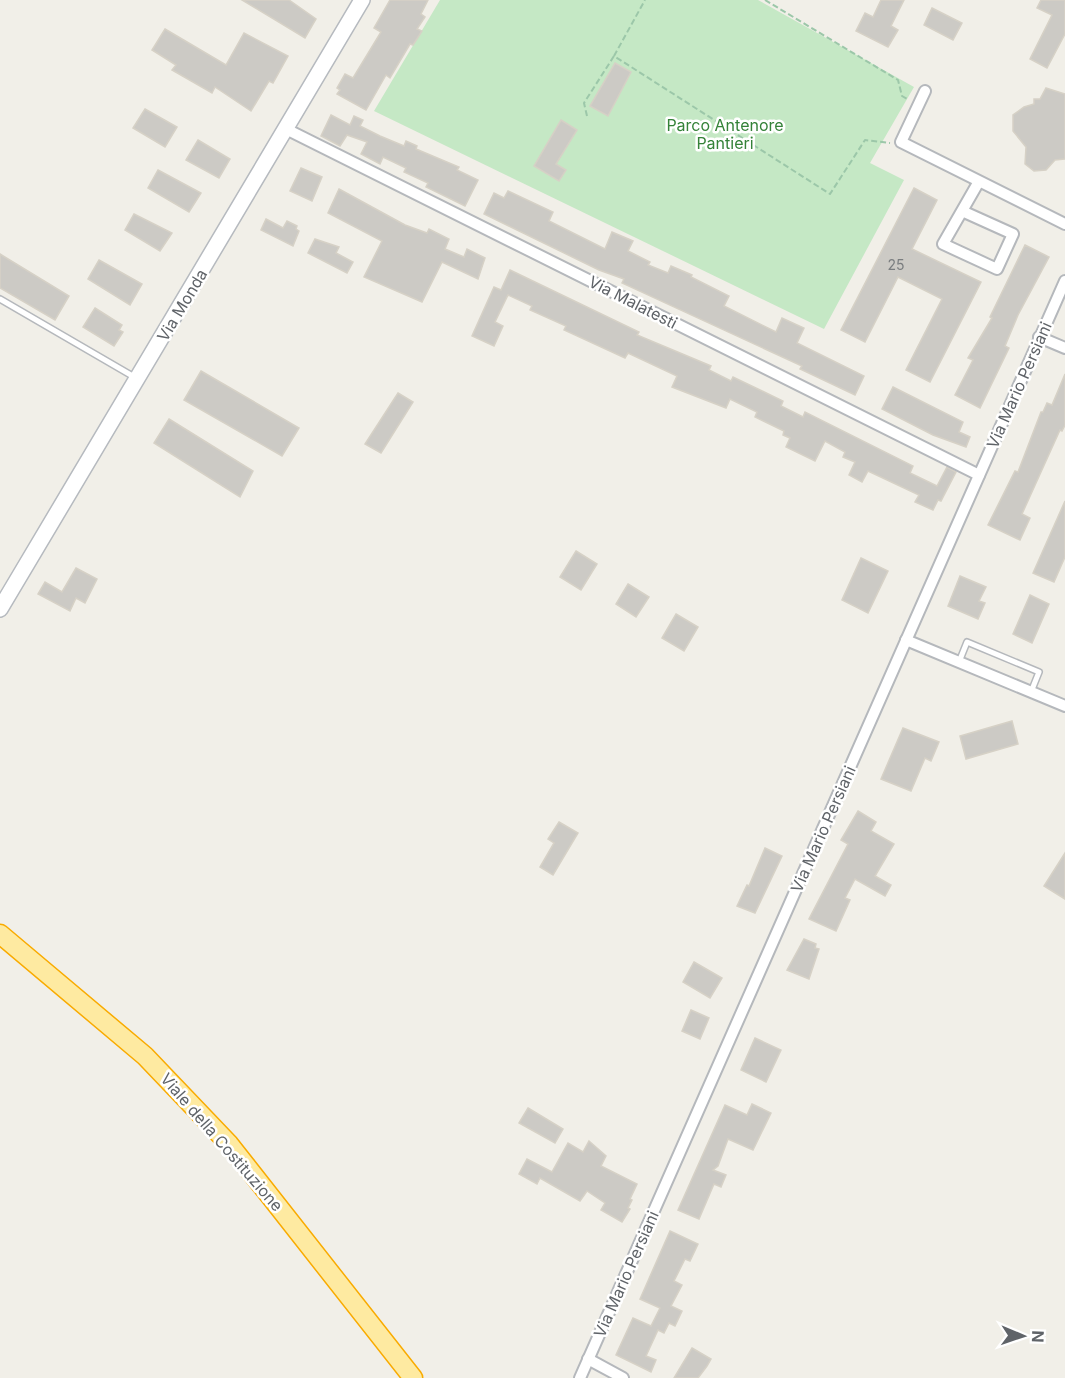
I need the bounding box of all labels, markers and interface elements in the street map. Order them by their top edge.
park label: Parco Antenore Pantieri [666,115,784,153]
house number: 25 [887,256,905,273]
street label: Via Monda [153,265,211,345]
street label: Via Malatesti [585,271,681,333]
street label: Via Mario Persiani [982,319,1056,451]
street label: Via Mario Persiani [786,763,860,895]
street label: Viale della Costituzione [157,1069,287,1215]
street label: Via Mario Persiani [589,1208,663,1340]
north arrow [993,1306,1053,1366]
text: N [1028,1330,1048,1343]

